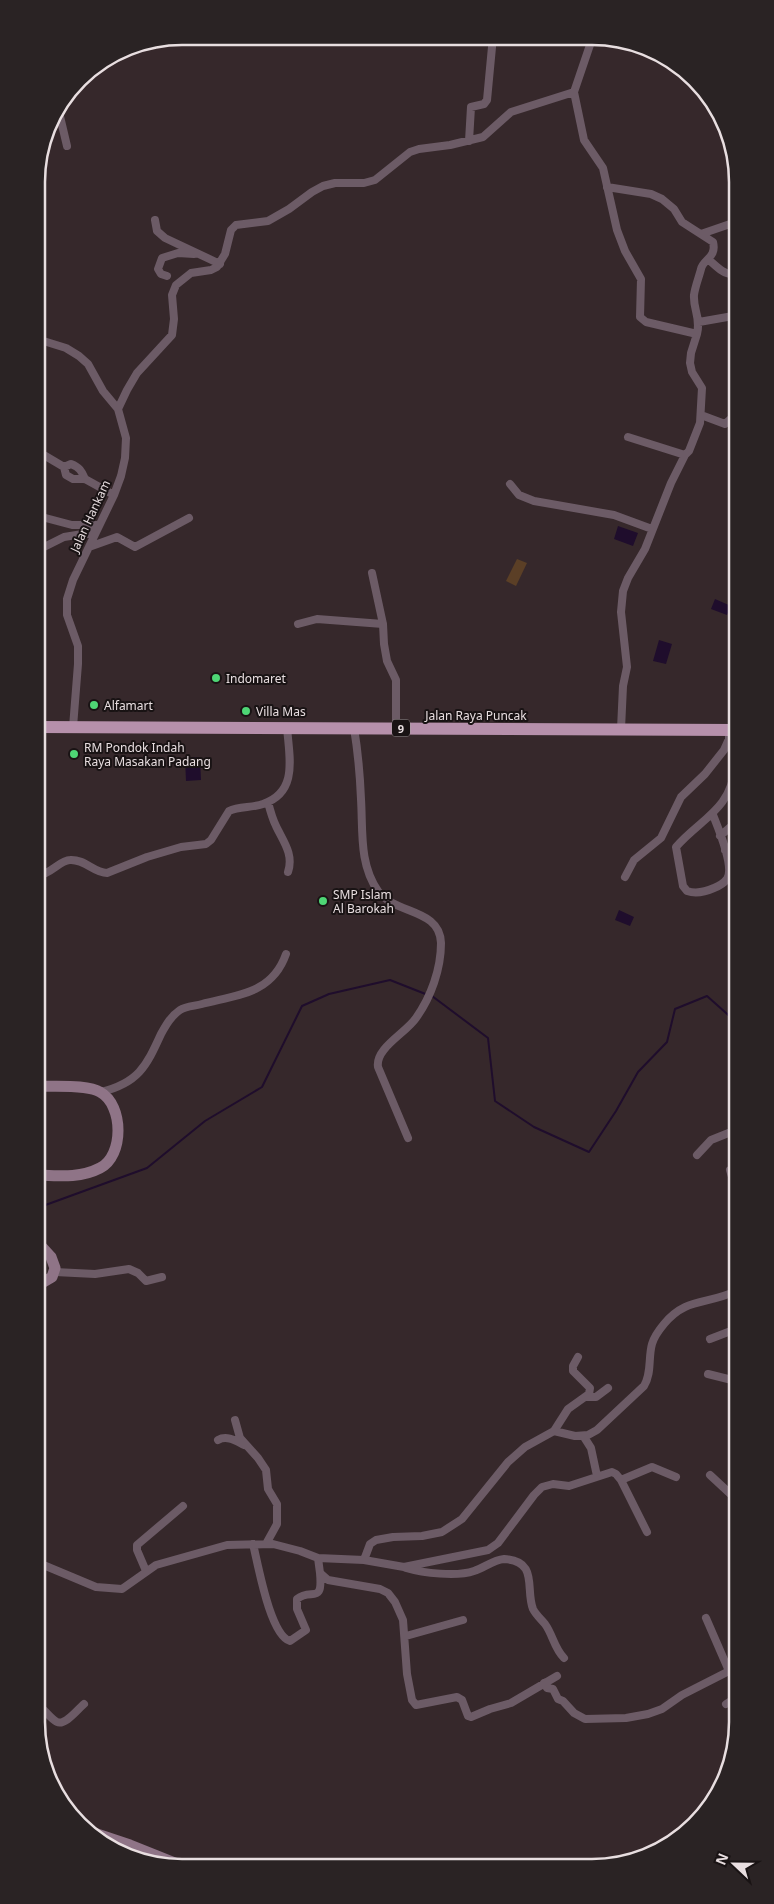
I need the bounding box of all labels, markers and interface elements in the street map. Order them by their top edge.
street label: Jalan Hankam [65,477,114,556]
place label: Indomaret [226,670,287,687]
marker: Indomaret [210,672,222,684]
place label: Alfamart [104,697,154,714]
marker: Alfamart [88,699,100,711]
place label: Villa Mas [256,703,306,720]
marker: Villa Mas [240,705,252,717]
street label: Jalan Raya Puncak [424,707,527,724]
road number: 9 [392,720,410,736]
place label: RM Pondok Indah Raya Masakan Padang [84,739,211,770]
marker: RM Pondok Indah Raya Masakan Padang [68,748,80,760]
place label: SMP Islam Al Barokah [333,886,394,917]
marker: SMP Islam Al Barokah [317,895,329,907]
north arrow [709,1839,759,1889]
text: N [711,1850,732,1868]

